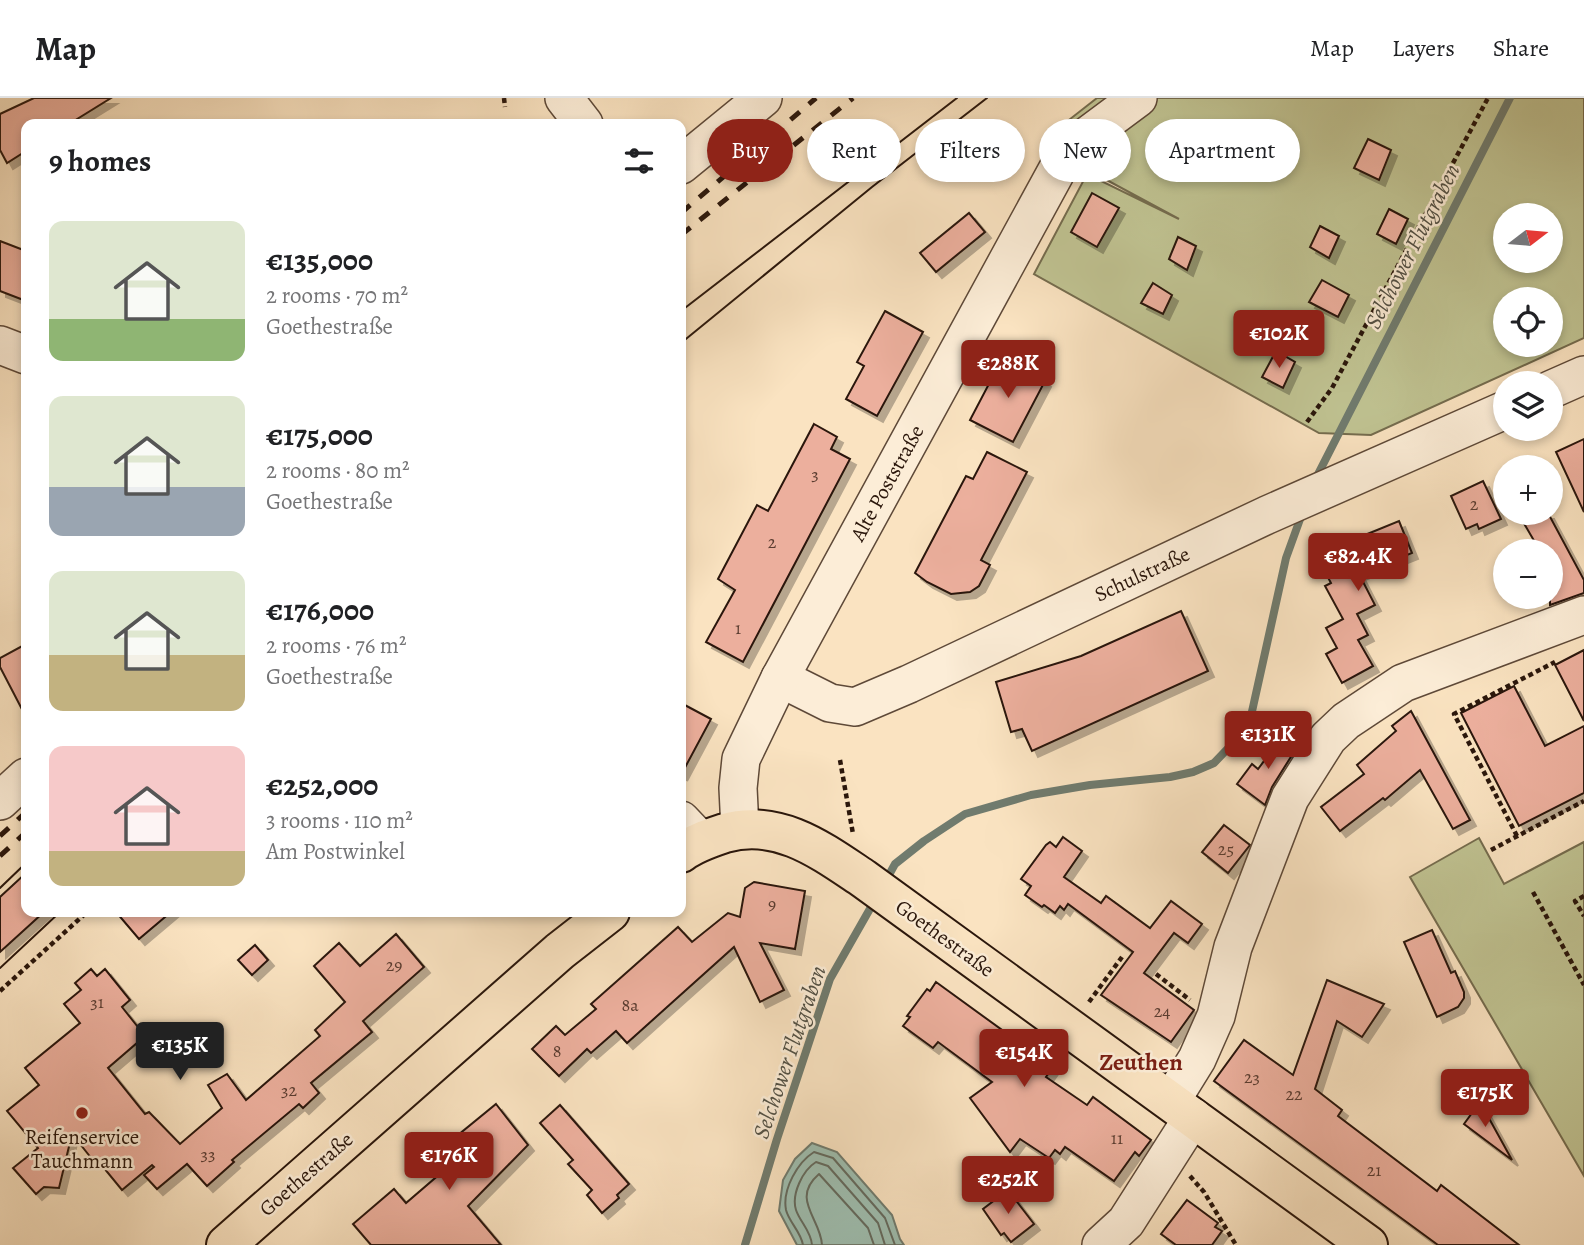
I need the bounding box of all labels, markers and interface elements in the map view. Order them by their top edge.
text: Map [35,26,96,71]
text: Map [1310,32,1354,64]
text: Layers [1392,32,1455,64]
text: Share [1493,32,1549,64]
chip: Buy [707,119,793,182]
chip: Rent [807,119,901,182]
chip: Filters [915,119,1025,182]
chip: New [1039,119,1131,182]
chip: Apartment [1145,119,1300,182]
text: 9 homes [49,141,151,181]
icon: filters [620,142,658,180]
water label: Selchower Flutgraben [1357,158,1467,334]
north arrow [1493,203,1563,273]
map controls [1493,203,1563,609]
text: €135,000 [266,240,373,280]
icon: home [105,249,189,333]
text: 2 rooms · 70 m² [266,280,408,311]
button: locate [1493,287,1563,357]
pin: €102K [1230,310,1328,370]
text: Goethestraße [266,311,393,342]
text: €102K [1249,317,1309,348]
pin: €288K [959,341,1057,400]
text: €288K [977,347,1039,378]
button: layers [1493,371,1563,441]
text: €175,000 [266,415,373,455]
street label: Alte Poststraße [843,420,930,547]
icon: home [105,424,189,508]
text: 2 rooms · 80 m² [266,455,410,486]
button: + [1493,455,1563,525]
house number: 3 [811,462,819,486]
text: Goethestraße [266,486,393,517]
house number: 2 [1470,492,1479,516]
house number: 2 [768,530,777,554]
pin: €82.4K [1301,533,1415,593]
button: − [1493,539,1563,609]
street label: Schulstraße [1090,540,1194,608]
text: €82.4K [1324,540,1392,571]
text: €176,000 [266,590,374,630]
icon: home [105,599,189,683]
house number: 1 [735,616,741,640]
text: 2 rooms · 76 m² [266,630,407,661]
text: Goethestraße [266,661,393,692]
pin: €131K [1219,712,1317,771]
text: €131K [1241,718,1295,749]
text: €252,000 [266,765,378,805]
icon: home [105,774,189,858]
text: 3 rooms · 110 m² [266,805,413,836]
text: Am Postwinkel [266,836,405,867]
house number: 25 [1218,837,1234,861]
house number: 9 [768,892,776,916]
street label: Goethestraße [890,893,1000,983]
house number: 29 [386,953,402,977]
water label: Selchower Flutgraben [745,961,834,1143]
house number: 31 [90,990,104,1014]
house number: 8a [621,993,639,1017]
house number: 24 [1154,999,1170,1023]
pin: €135K [131,1023,229,1082]
text: €135K [152,1029,208,1060]
pin: €154K [975,1030,1073,1089]
text: €154K [995,1036,1053,1067]
house number: 8 [553,1039,561,1063]
district label: Zeuthen [1099,1046,1183,1078]
house number: 23 [1244,1065,1260,1089]
pin: €175K [1436,1070,1534,1129]
text: €175K [1457,1076,1513,1107]
house number: 32 [281,1078,297,1102]
house number: 22 [1285,1082,1303,1106]
marker: Reifenservice Tauchmann [74,1105,90,1121]
place label: Reifenservice Tauchmann [25,1123,139,1175]
street label: Goethestraße [253,1125,359,1223]
house number: 11 [1111,1126,1123,1150]
pin: €176K [400,1132,498,1192]
text: €176K [420,1139,478,1170]
house number: 33 [201,1142,215,1166]
pin: €252K [959,1156,1057,1216]
house number: 21 [1367,1158,1381,1182]
text: €252K [978,1163,1038,1194]

